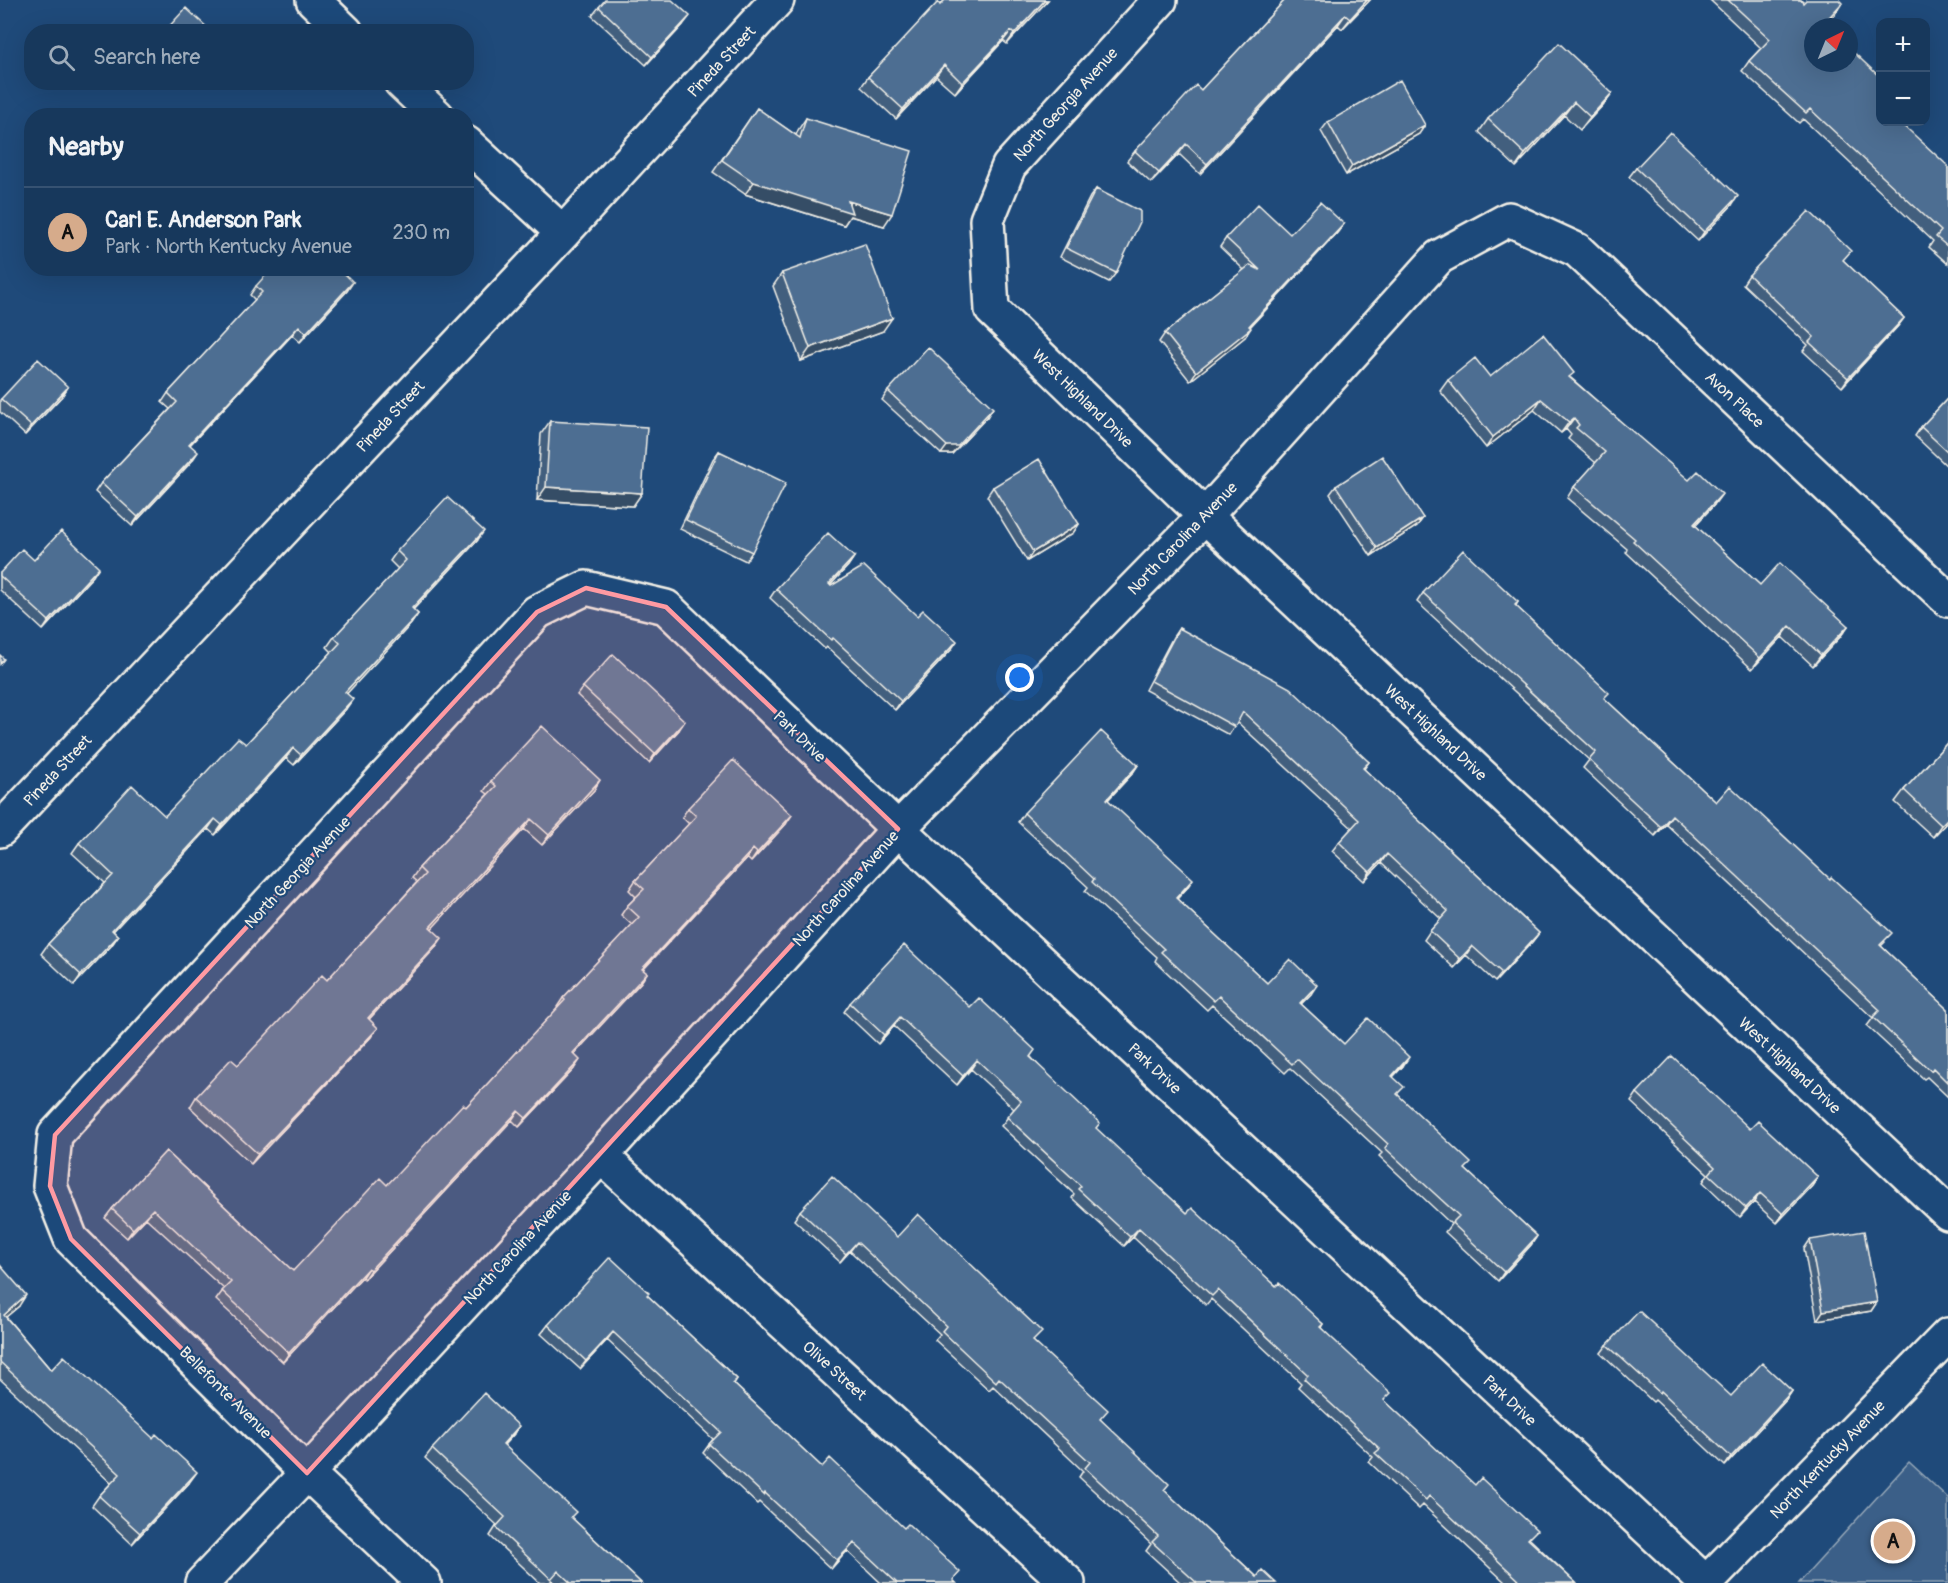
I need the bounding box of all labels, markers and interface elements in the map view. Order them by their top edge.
north arrow [1804,18,1858,72]
map controls [1876,18,1930,126]
button: + [1876,18,1930,72]
street label: Pineda Street [684,21,760,102]
search box [24,24,474,90]
icon: search [45,41,78,74]
text: Search here [93,43,200,71]
street label: North Georgia Avenue [1009,44,1122,166]
button: − [1876,72,1930,126]
text: Nearby [48,131,124,163]
text: Carl E. Anderson Park [105,206,301,234]
text: A [61,220,74,245]
text: 230 m [393,220,450,245]
text: Park · North Kentucky Avenue [105,234,352,259]
street label: West Highland Drive [1028,345,1137,452]
street label: Avon Place [1701,367,1768,432]
street label: Pineda Street [353,376,429,457]
street label: North Carolina Avenue [1124,478,1242,599]
your location [1005,663,1034,692]
street label: West Highland Drive [1380,680,1491,785]
street label: Park Drive [769,707,830,767]
street label: Pineda Street [20,730,96,811]
street label: North Georgia Avenue [241,812,355,933]
street label: North Carolina Avenue [788,826,903,951]
street label: West Highland Drive [1734,1013,1845,1118]
street label: Park Drive [1123,1039,1185,1099]
street label: North Carolina Avenue [459,1186,576,1309]
street label: Olive Street [798,1337,871,1405]
street label: Bellefonte Avenue [175,1342,276,1443]
street label: Park Drive [1478,1371,1540,1431]
street label: North Kentucky Avenue [1766,1396,1890,1523]
pin: A [1874,1518,1912,1564]

